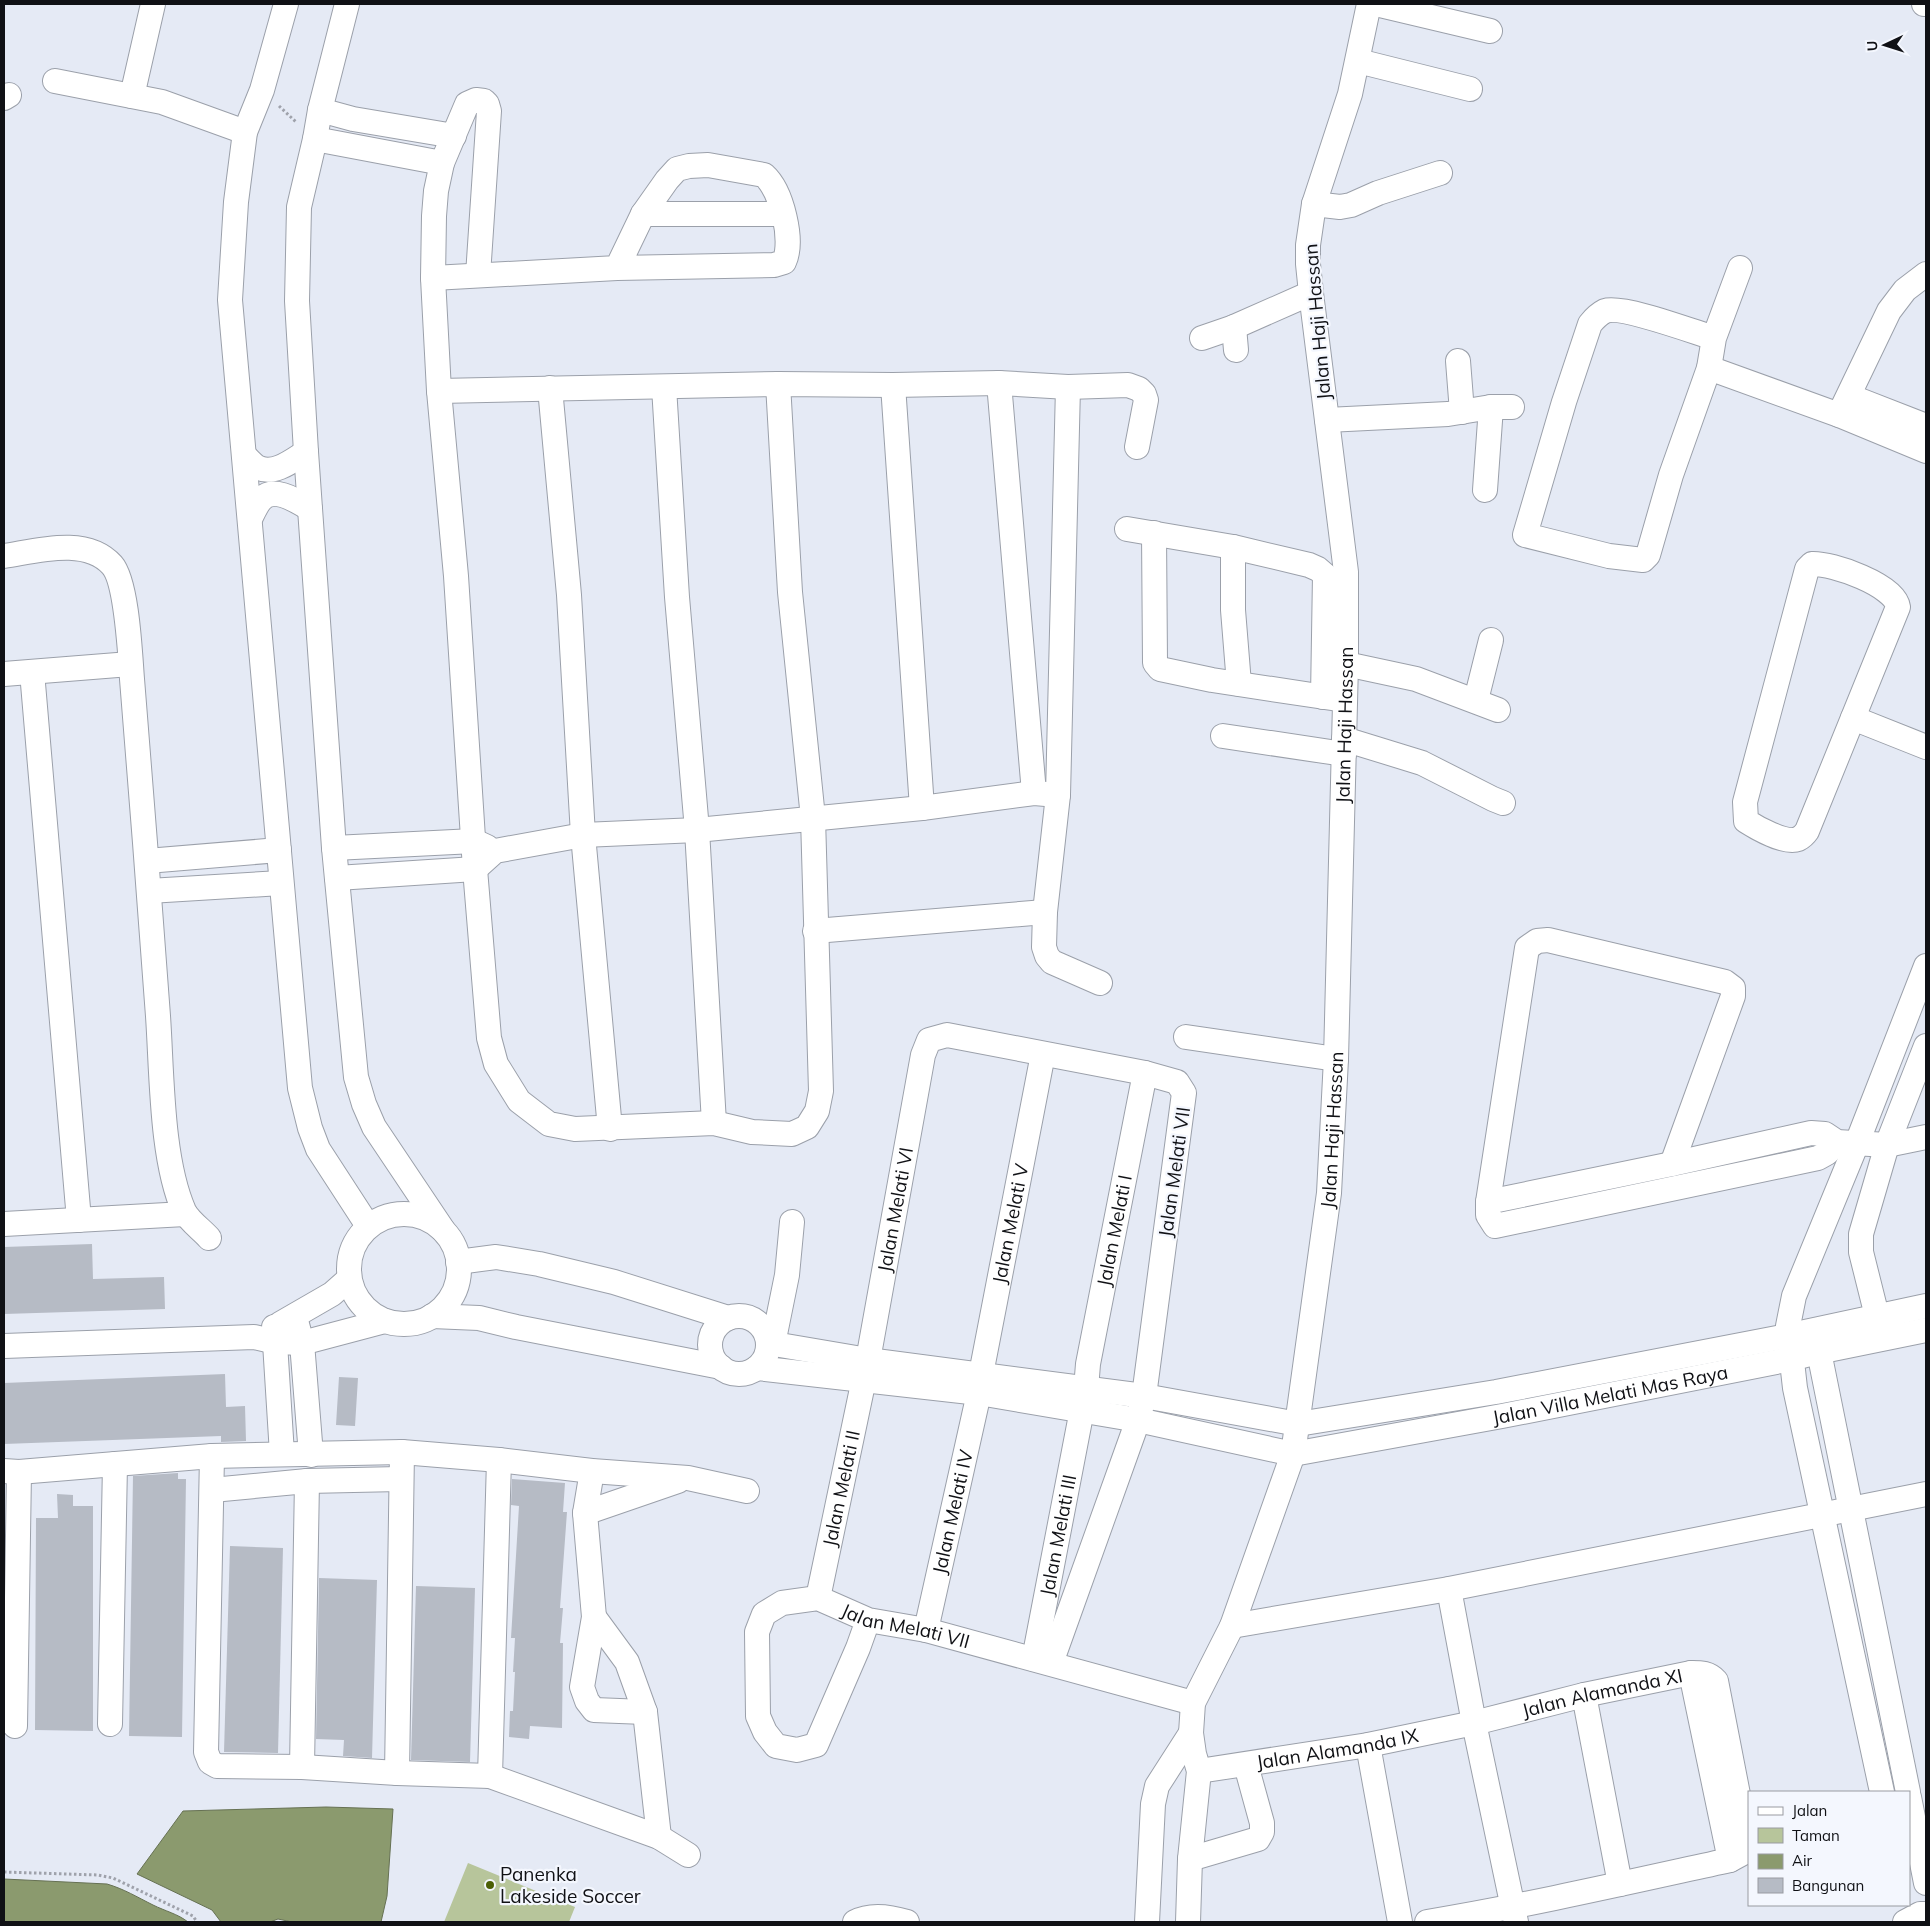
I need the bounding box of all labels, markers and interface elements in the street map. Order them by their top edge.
north arrow [1860,20,1910,70]
text: U [1863,40,1881,52]
street label: Jalan Haji Hassan [1298,243,1336,401]
street label: Jalan Haji Hassan [1330,647,1358,804]
street label: Jalan Haji Hassan [1315,1051,1348,1210]
street label: Jalan Melati VII [1153,1105,1195,1239]
street label: Jalan Melati VI [872,1145,918,1274]
street label: Jalan Melati V [987,1161,1034,1286]
street label: Jalan Melati I [1091,1173,1137,1289]
street label: Jalan Villa Melati Mas Raya [1490,1360,1730,1430]
street label: Jalan Melati II [817,1428,865,1549]
street label: Jalan Melati IV [927,1447,978,1576]
street label: Jalan Melati III [1034,1472,1081,1598]
street label: Jalan Melati VII [838,1598,972,1653]
street label: Jalan Alamanda XI [1519,1663,1685,1722]
street label: Jalan Alamanda IX [1255,1723,1421,1774]
legend [1748,1791,1910,1906]
text: Jalan [1792,1801,1827,1820]
text: Taman [1792,1826,1840,1845]
text: Air [1792,1851,1813,1870]
place label: Panenka Lakeside Soccer [500,1862,641,1908]
text: Bangunan [1792,1876,1864,1895]
marker: Panenka Lakeside Soccer [484,1879,496,1891]

